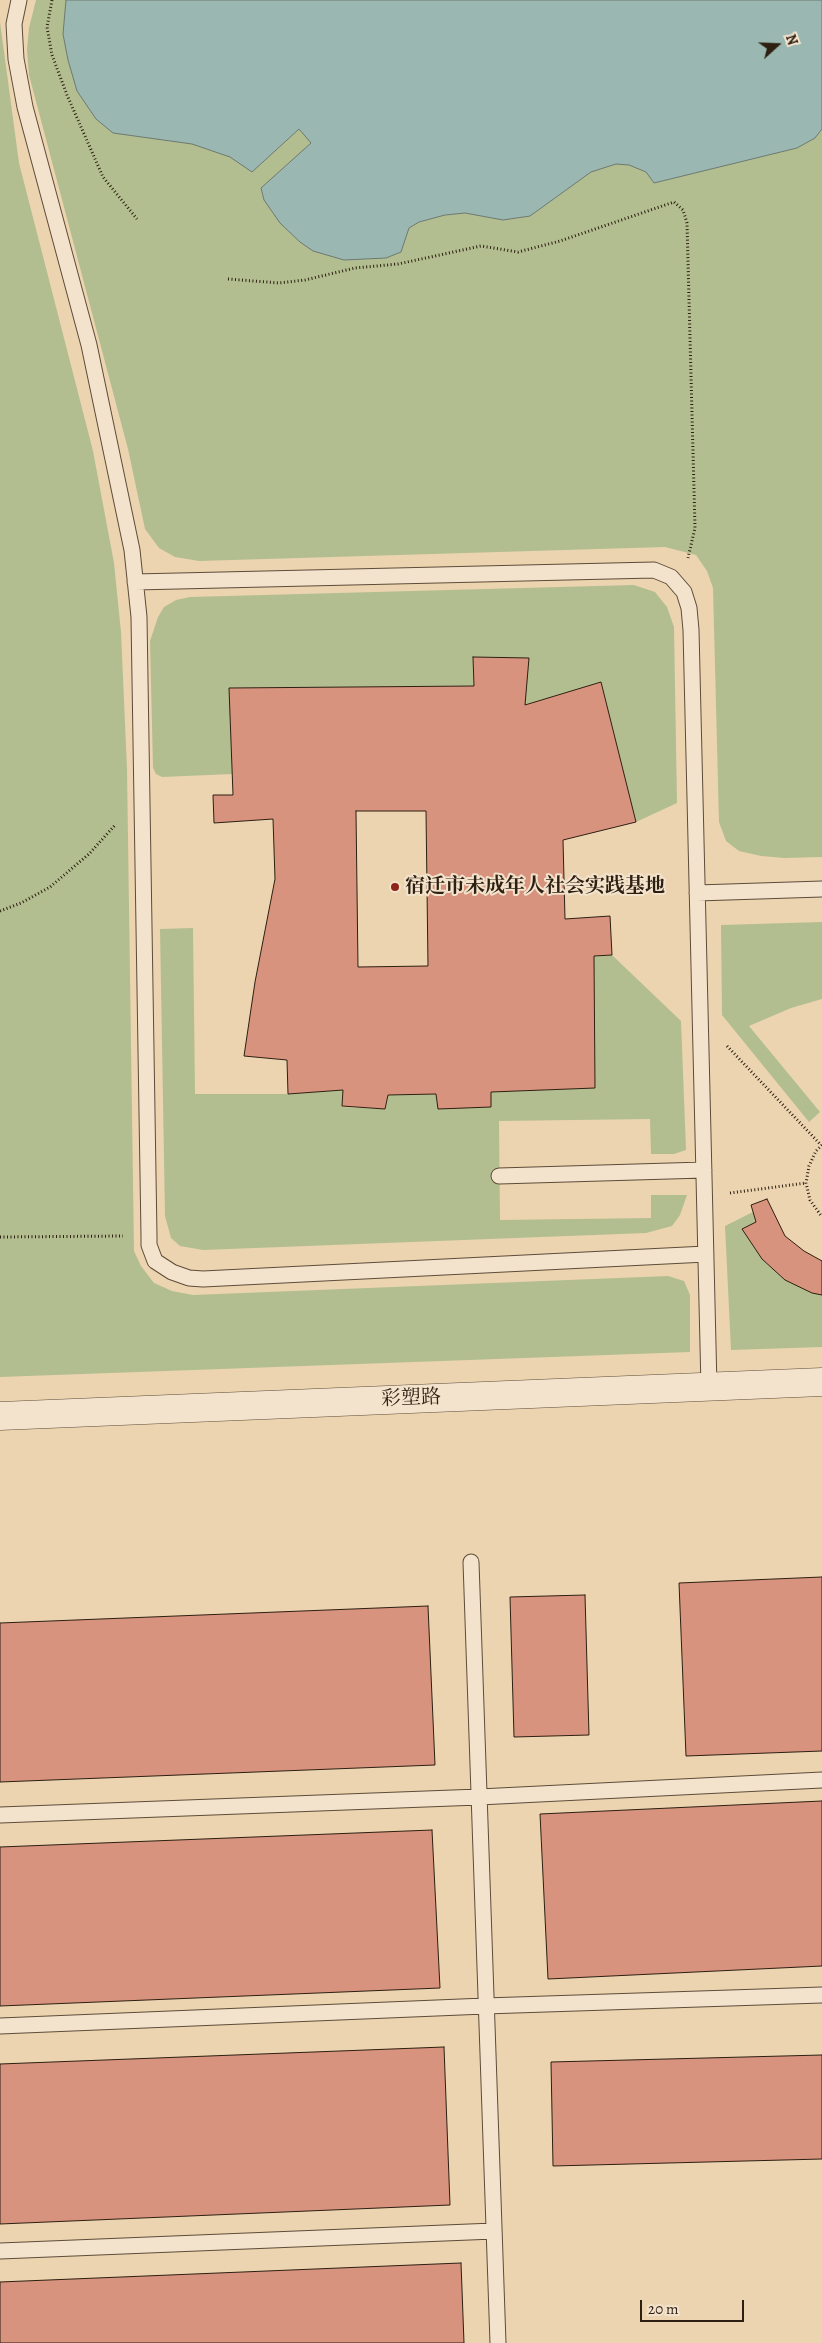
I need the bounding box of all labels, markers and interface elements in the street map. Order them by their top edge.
north arrow [752,20,802,70]
text: N [781,32,802,48]
place label: 宿迁市未成年人社会实践基地 [405,875,665,899]
marker: 宿迁市未成年人社会实践基地 [389,881,401,893]
street label: 彩塑路 [381,1386,441,1412]
scale bar [642,2290,746,2322]
text: 20 m [648,2299,679,2319]

